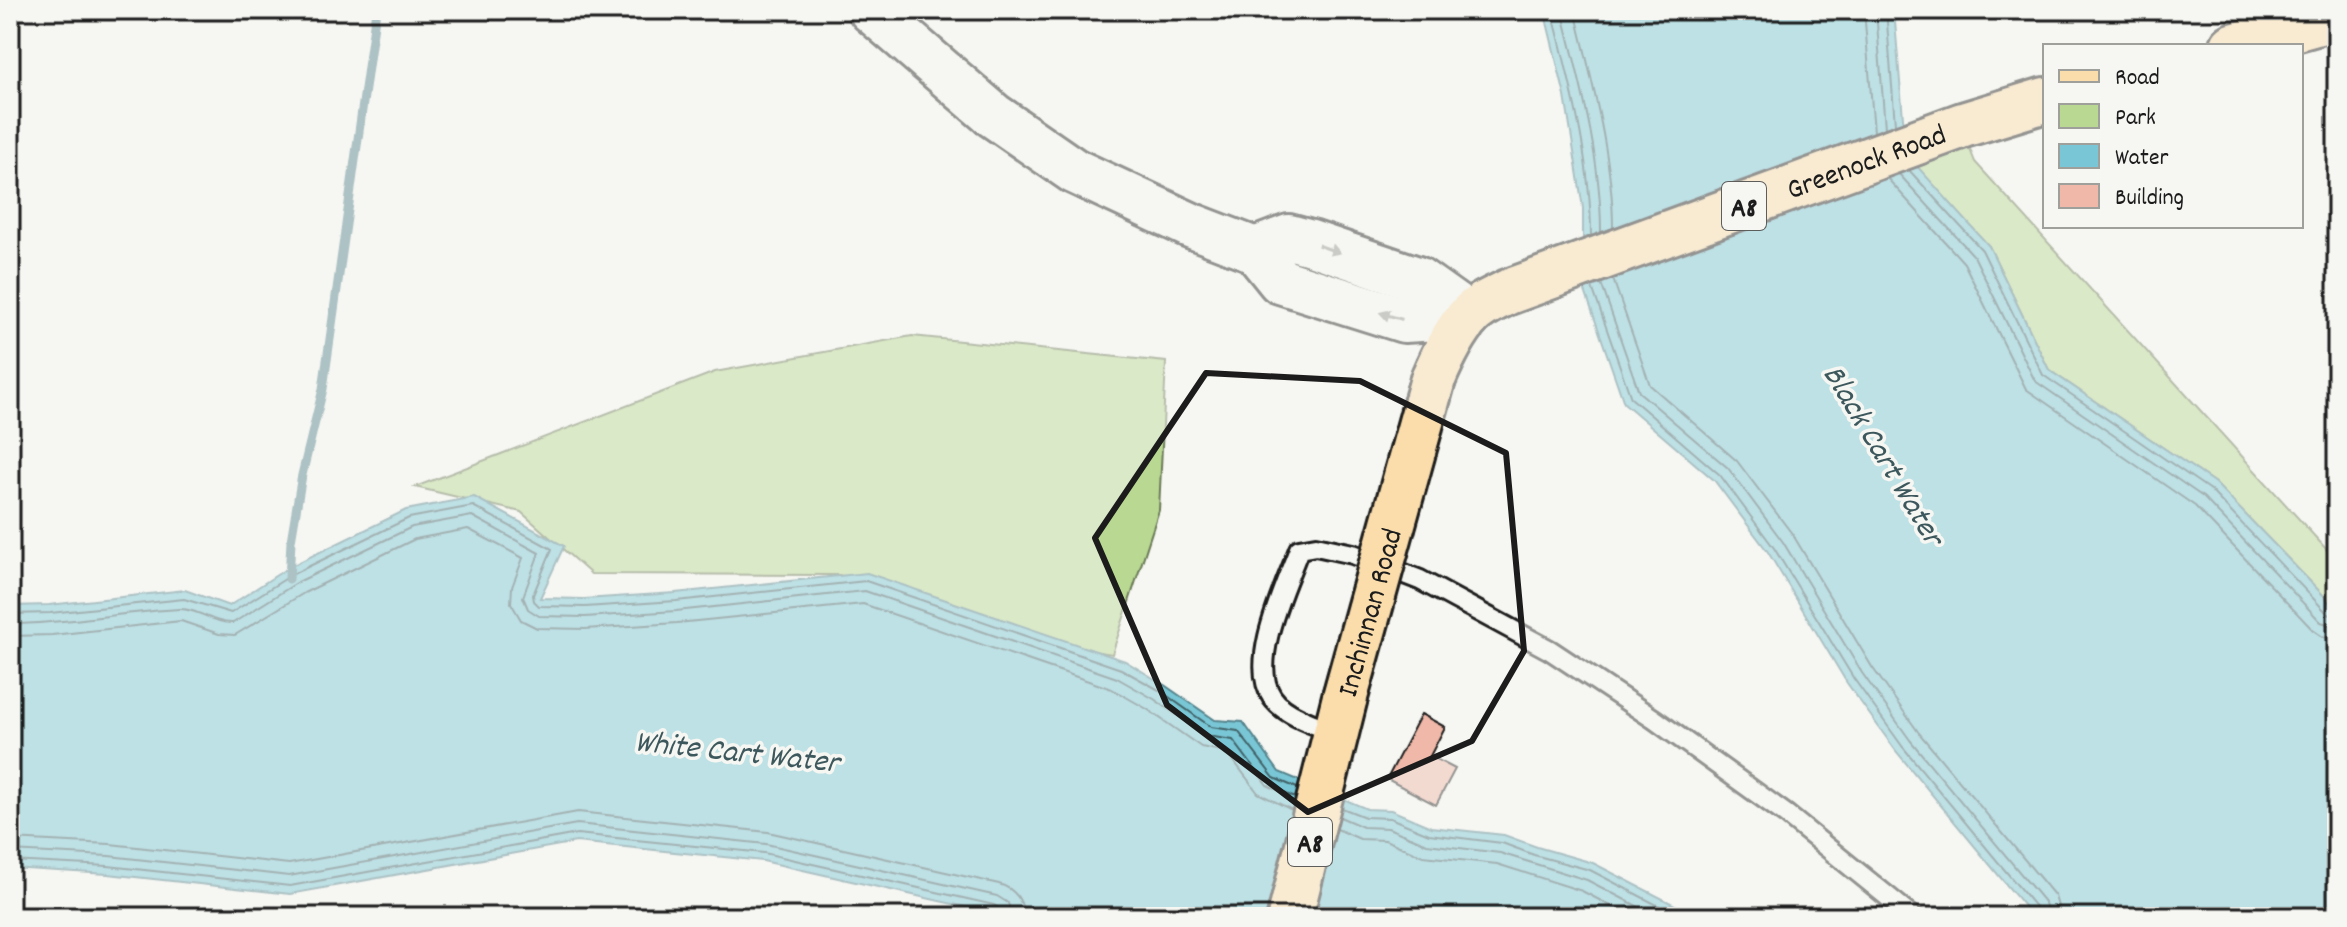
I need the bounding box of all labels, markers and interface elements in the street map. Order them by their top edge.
legend [2043,44,2303,228]
text: Road [2115,62,2160,96]
text: Park [2115,102,2156,136]
street label: Greenock Road [1781,116,1953,214]
text: Water [2115,142,2168,176]
road number: A8 [1722,182,1766,230]
text: Building [2115,182,2184,216]
one-way arrow [1317,244,1341,256]
one-way arrow [1379,309,1403,321]
water label: Black Cart Water [1808,357,1955,559]
street label: Inchinnan Road [1329,524,1417,703]
water label: White Cart Water [632,721,844,789]
road number: A8 [1288,818,1332,866]

